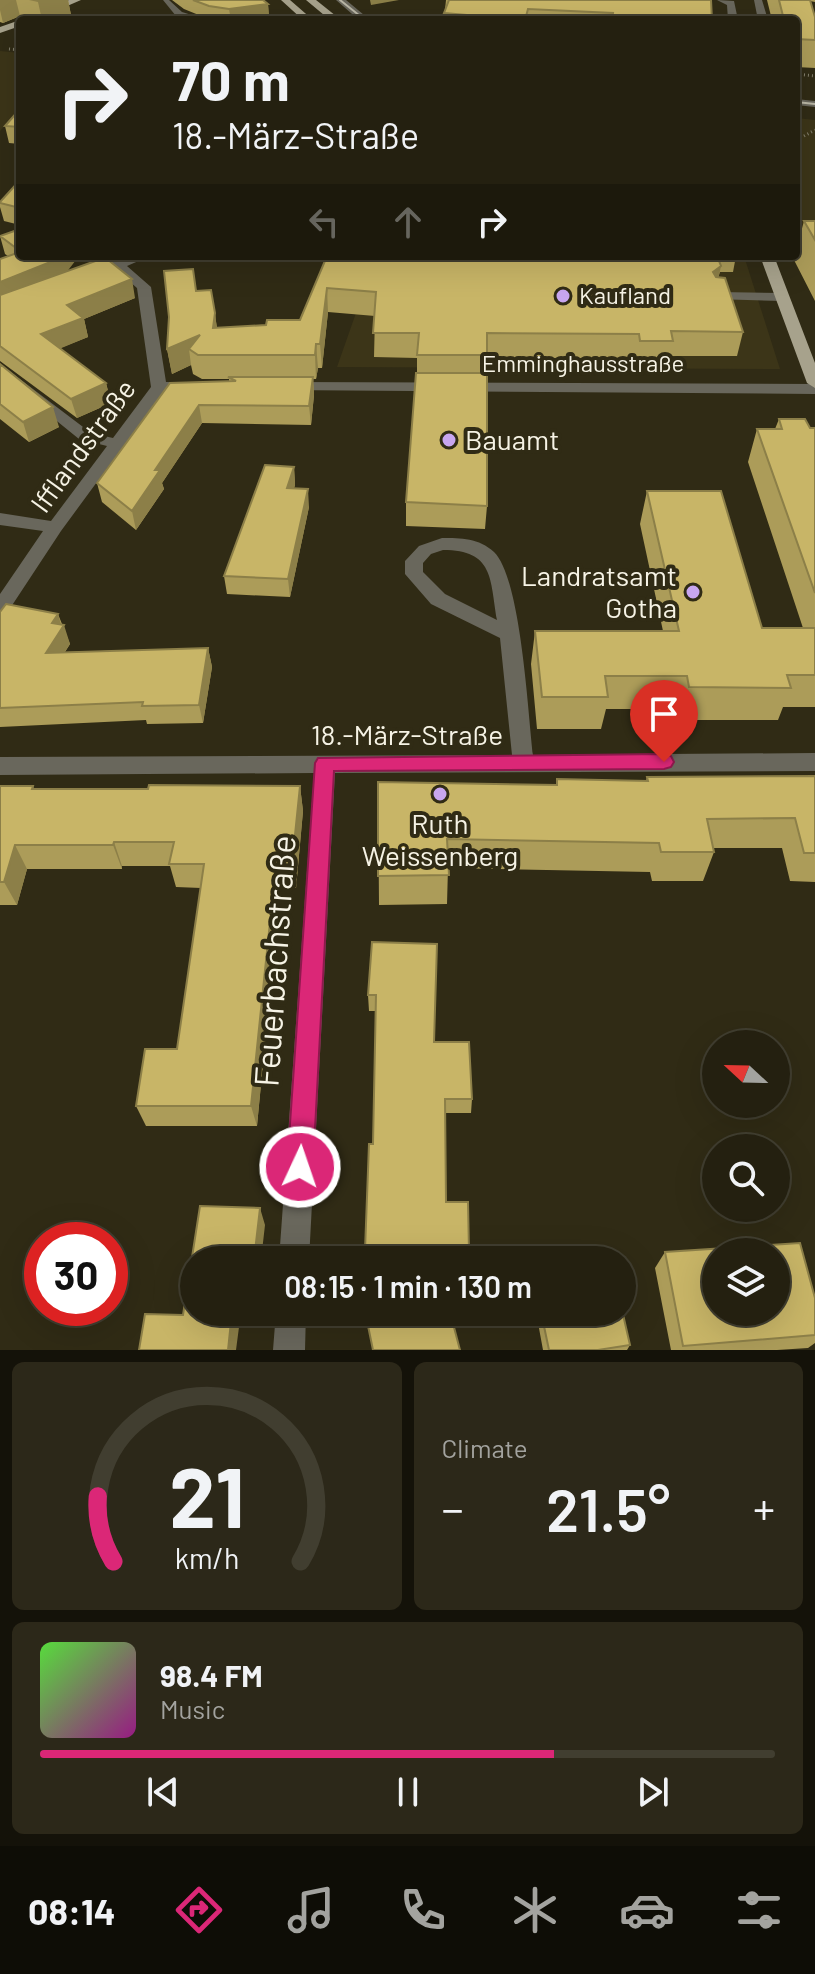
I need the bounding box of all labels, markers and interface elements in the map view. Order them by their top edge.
text: 70 m [172,45,290,112]
icon: right [40,48,144,152]
text: 18.-März-Straße [172,113,419,156]
icon: left [302,200,346,244]
icon: ahead [386,200,430,244]
icon: right [470,200,514,244]
place label: Kaufland [579,280,671,309]
marker: Kaufland [554,287,572,305]
street label: Emminghausstraße [482,348,684,377]
street label: Ifflandstraße [23,372,142,519]
place label: Bauamt [465,422,559,456]
marker: Bauamt [440,431,458,449]
place label: Landratsamt Gotha [521,558,677,624]
marker: Landratsamt Gotha [684,583,702,601]
pin [630,680,698,762]
icon: arrive [642,692,686,736]
street label: 18.-März-Straße [311,717,503,751]
marker: Ruth Weissenberg [431,785,449,803]
place label: Ruth Weissenberg [362,806,518,872]
street label: Feuerbachstraße [244,834,303,1088]
north arrow [702,1030,790,1118]
map controls [702,1030,790,1326]
position arrow [258,1125,342,1209]
button: search [702,1134,790,1222]
speed limit sign: 30 [24,1222,128,1326]
button: layers [702,1238,790,1326]
text: 08:15 · 1 min · 130 m [284,1268,532,1304]
text: Climate [442,1432,528,1463]
text: 21 [169,1445,245,1545]
text: 21.5° [546,1472,671,1544]
text: − [442,1481,464,1534]
text: + [753,1481,775,1534]
text: km/h [174,1540,239,1575]
text: 98.4 FM [160,1657,263,1693]
text: Music [160,1693,225,1724]
icon: previous [141,1770,185,1814]
icon: pause [386,1770,430,1814]
icon: next [631,1770,675,1814]
icon: directions [171,1882,227,1938]
icon: music [283,1882,339,1938]
icon: phone [395,1882,451,1938]
icon: climate [507,1882,563,1938]
icon: car [619,1882,675,1938]
icon: filters [731,1882,787,1938]
text: 08:14 [28,1889,116,1932]

